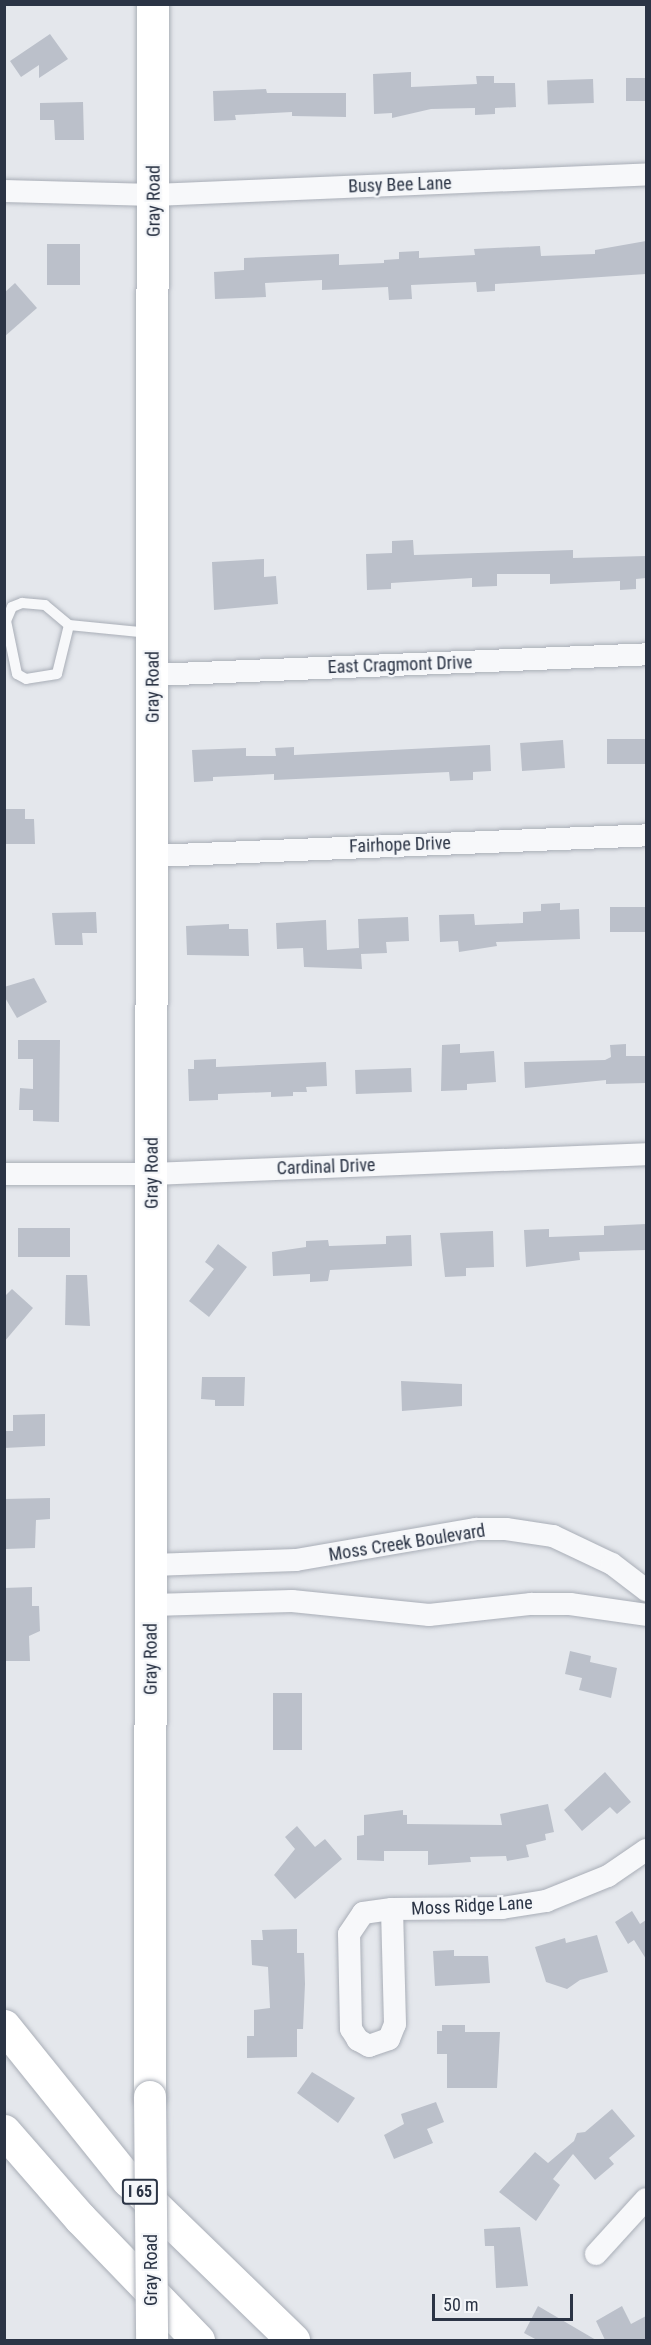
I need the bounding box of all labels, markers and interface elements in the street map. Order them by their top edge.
street label: Gray Road [143,165,165,237]
street label: Busy Bee Lane [348,172,452,198]
street label: Gray Road [142,651,164,723]
street label: East Cragmont Drive [327,652,473,678]
street label: Fairhope Drive [349,832,451,858]
street label: Gray Road [141,1137,163,1209]
street label: Cardinal Drive [276,1154,376,1180]
street label: Moss Creek Boulevard [327,1520,487,1566]
street label: Gray Road [140,1623,162,1695]
street label: Moss Ridge Lane [411,1892,533,1920]
road number: I 65 [120,2179,160,2205]
street label: Gray Road [140,2234,162,2306]
scale bar [435,2282,576,2320]
text: 50 m [443,2294,478,2315]

